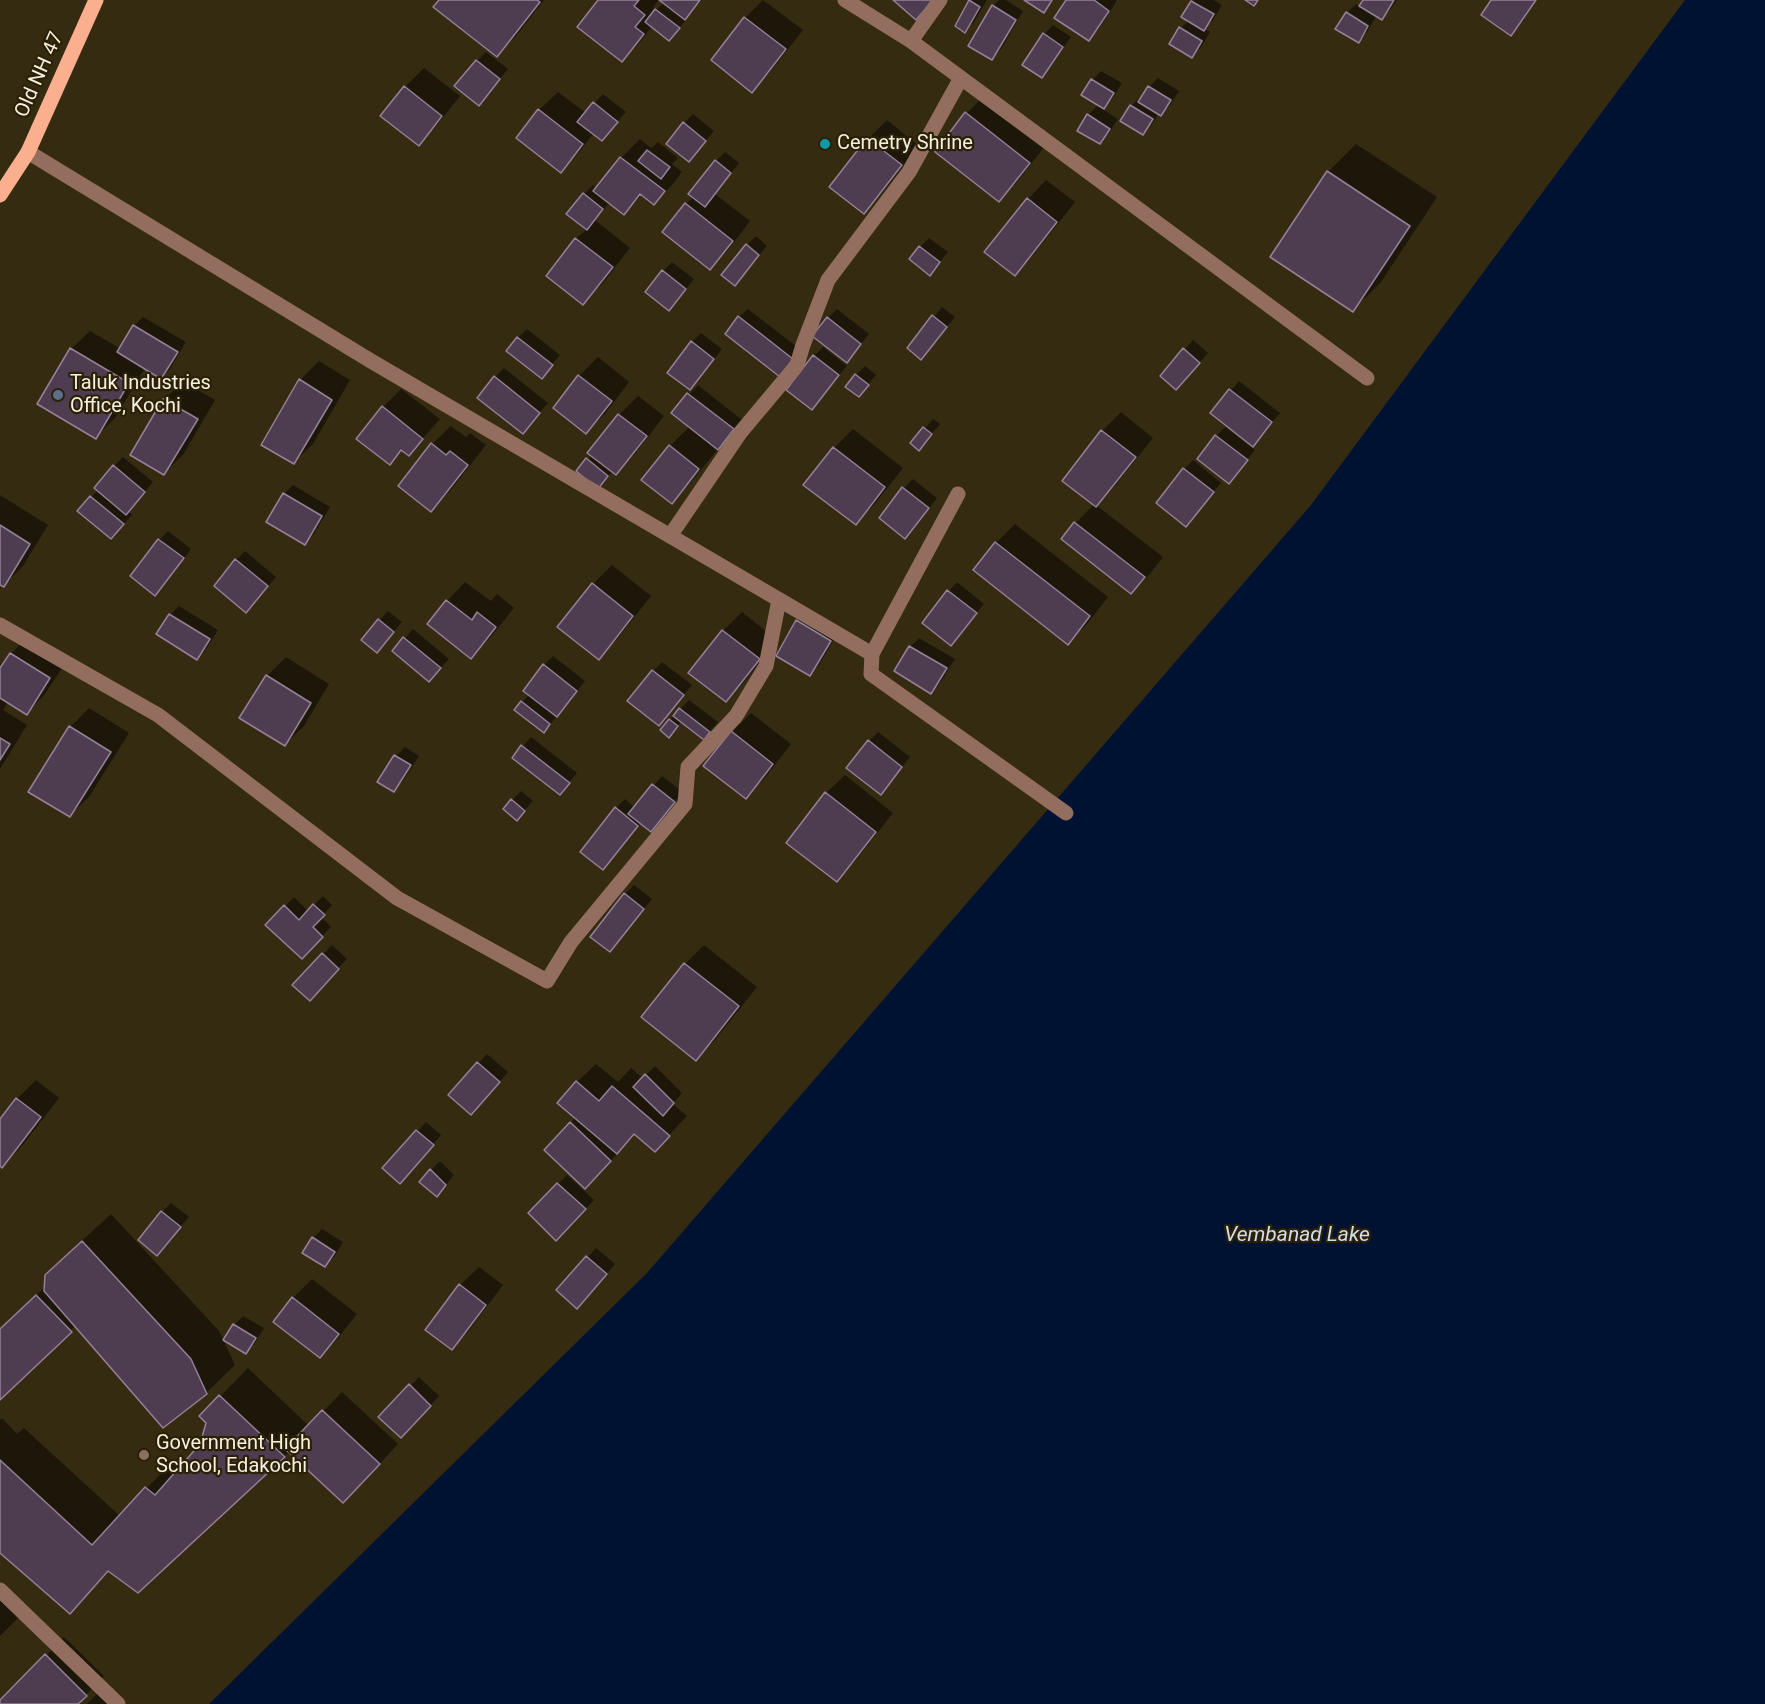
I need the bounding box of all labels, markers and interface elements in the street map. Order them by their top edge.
street label: Old NH 47 [11,29,69,121]
place label: Cemetry Shrine [837,132,973,156]
marker: Cemetry Shrine [818,137,832,151]
place label: Taluk Industries Office, Kochi [70,372,211,419]
marker: Taluk Industries Office, Kochi [51,388,65,402]
water label: Vembanad Lake [1224,1223,1370,1249]
place label: Government High School, Edakochi [156,1432,311,1479]
marker: Government High School, Edakochi [137,1448,151,1462]

